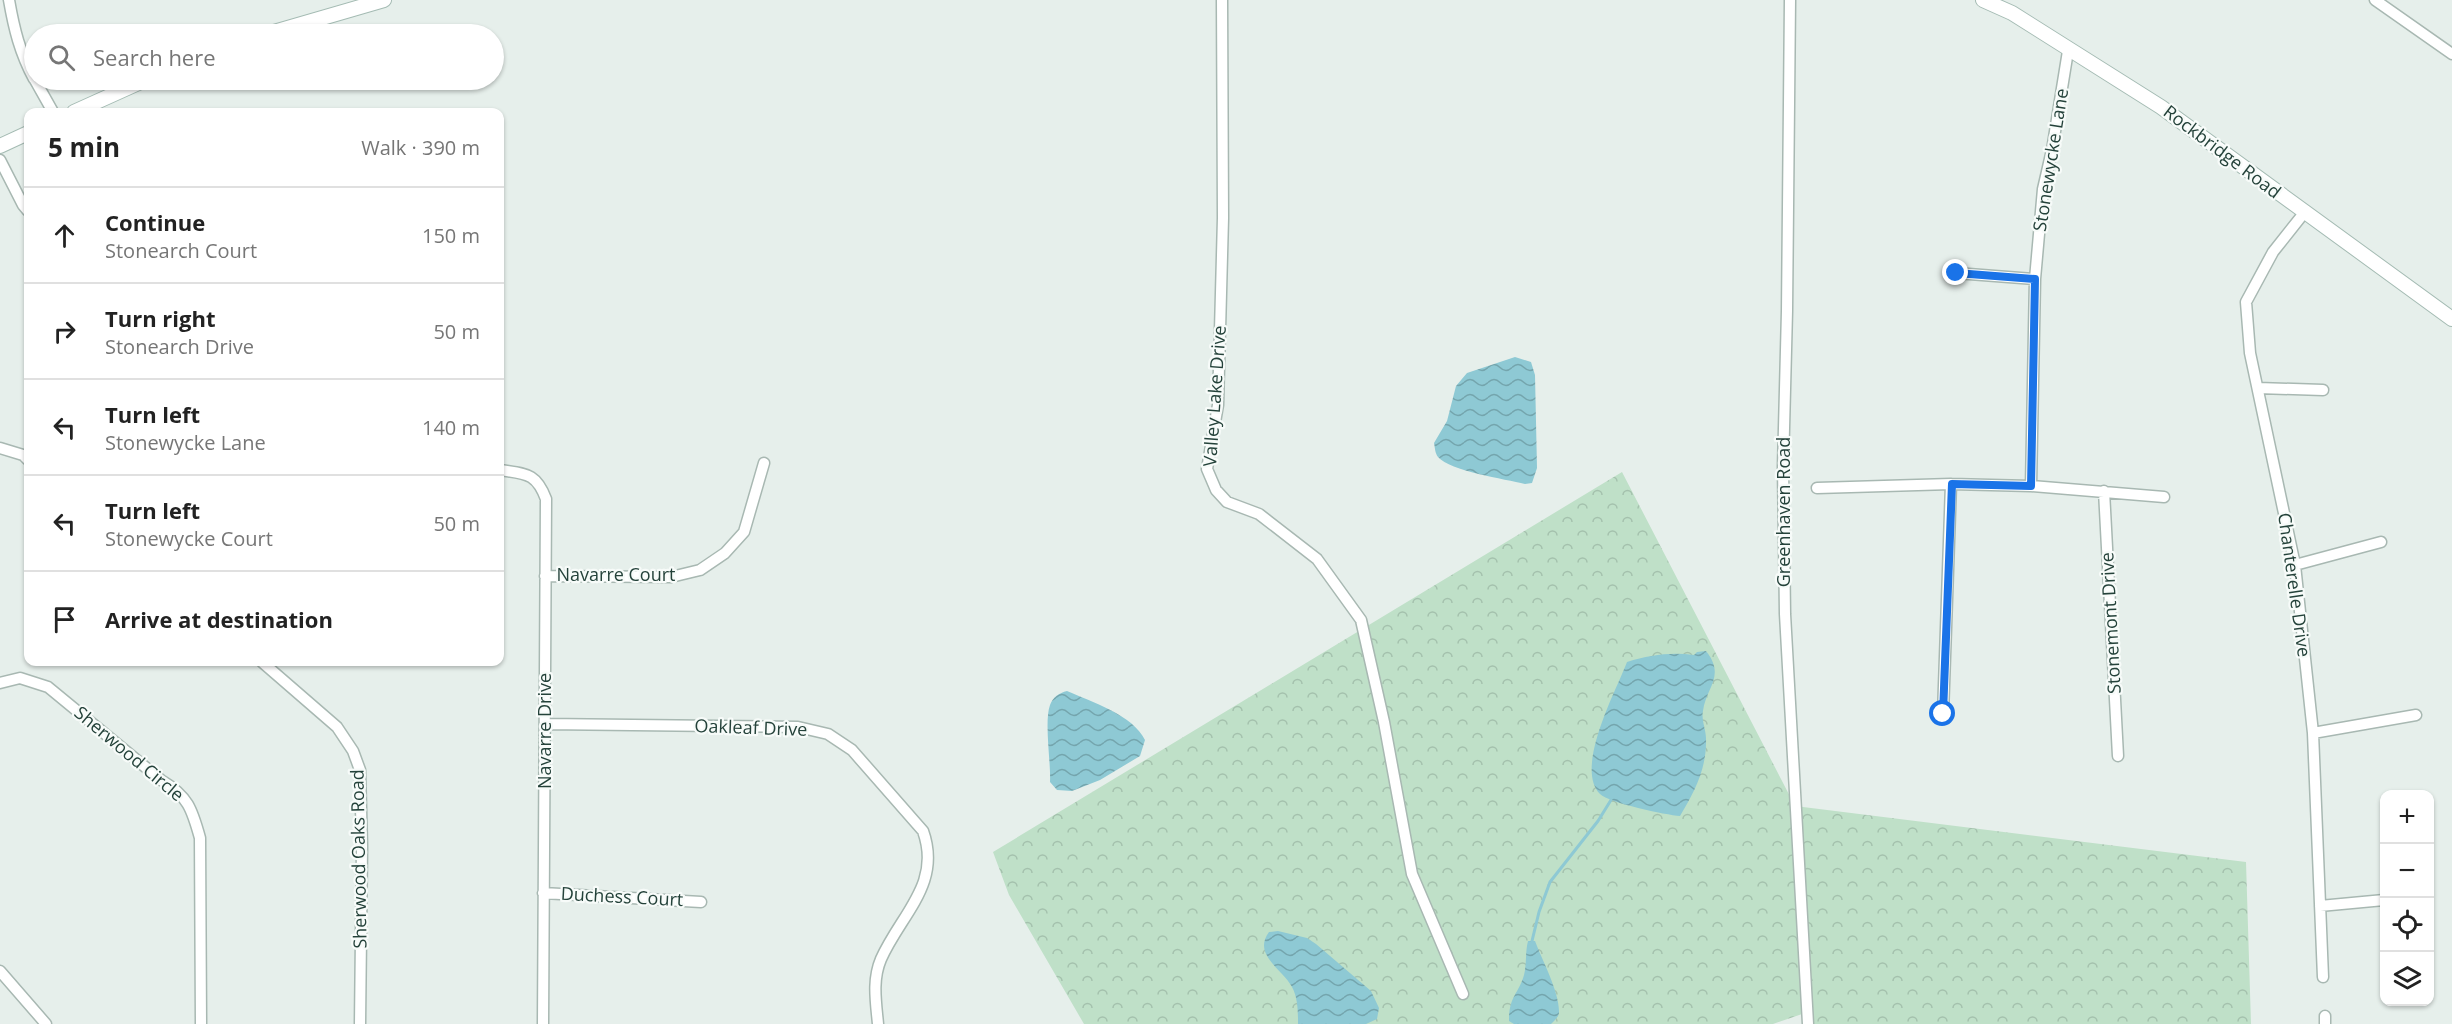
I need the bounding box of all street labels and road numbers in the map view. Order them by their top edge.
street label: Stonewycke Lane [2027,87,2073,233]
street label: Rockbridge Road [2159,99,2286,203]
street label: Valley Lake Drive [1197,325,1231,467]
street label: Greenhaven Road [1771,437,1795,587]
street label: Chanterelle Drive [2273,511,2317,658]
street label: Stonemont Drive [2094,552,2126,695]
street label: Navarre Court [556,562,676,586]
street label: Navarre Drive [532,673,556,789]
street label: Sherwood Circle [70,700,190,806]
street label: Oakleaf Drive [694,713,808,741]
street label: Sherwood Oaks Road [344,769,372,949]
street label: Duchess Court [560,881,684,911]

